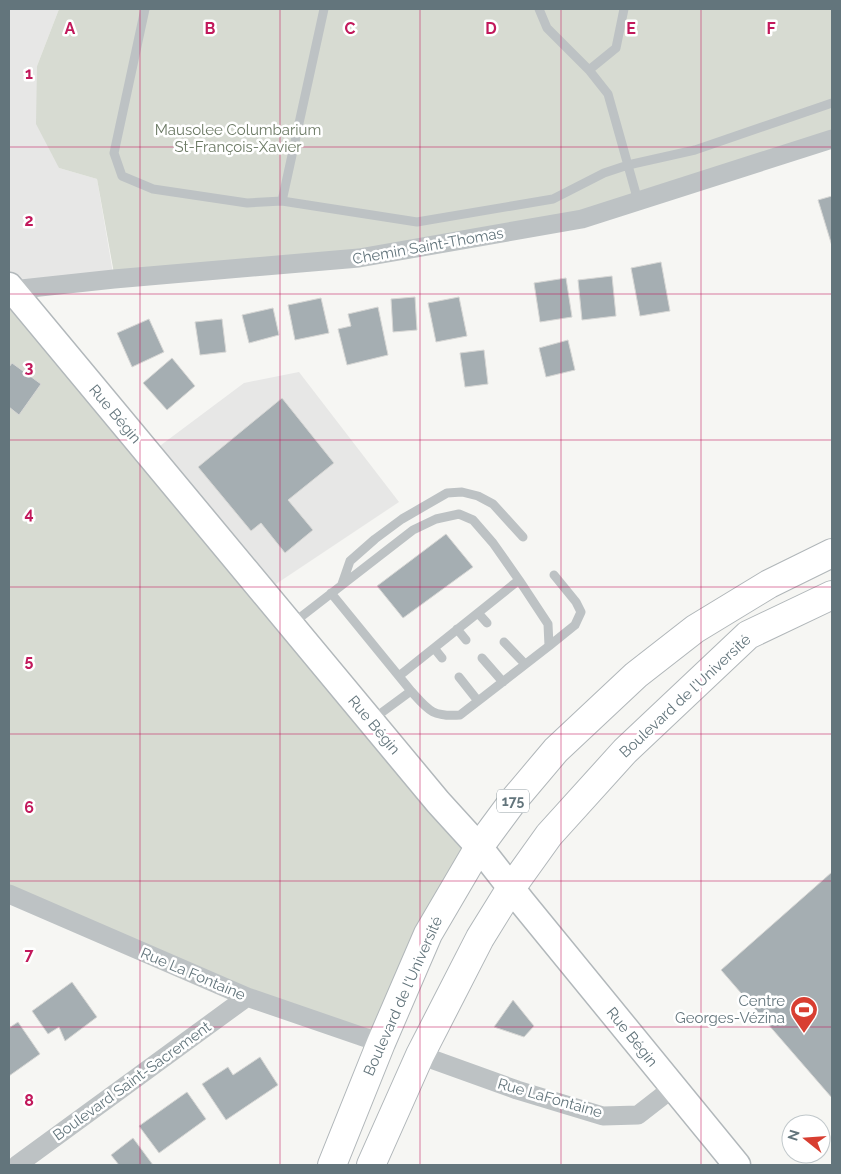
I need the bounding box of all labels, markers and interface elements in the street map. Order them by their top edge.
text: A [65,19,76,38]
text: B [205,19,216,38]
text: C [345,19,356,38]
text: D [485,19,497,38]
text: E [626,19,636,38]
text: F [766,19,776,38]
text: 1 [25,64,33,83]
park label: Mausolee Columbarium St-François-Xavier [155,121,321,156]
text: 2 [24,211,34,230]
street label: Chemin Saint-Thomas [351,224,505,268]
text: 3 [25,358,34,377]
street label: Rue Bégin [85,381,145,447]
text: 4 [24,504,34,523]
street label: Boulevard de l'Université [616,630,754,761]
text: 5 [25,651,34,670]
street label: Rue Bégin [344,692,404,758]
road number: 175 [497,789,529,812]
text: 6 [24,798,34,817]
street label: Boulevard de l'Université [360,913,446,1079]
street label: Rue La Fontaine [138,944,248,1004]
text: 7 [25,945,34,964]
place label: Centre Georges-Vézina [675,992,785,1027]
sports icon: Centre Georges-Vézina [789,995,819,1034]
street label: Rue Bégin [603,1004,661,1070]
street label: Boulevard Saint-Sacrement [50,1018,214,1144]
street label: Rue LaFontaine [496,1074,605,1122]
text: 8 [24,1091,34,1110]
north arrow [781,1114,831,1164]
text: N [784,1128,803,1143]

